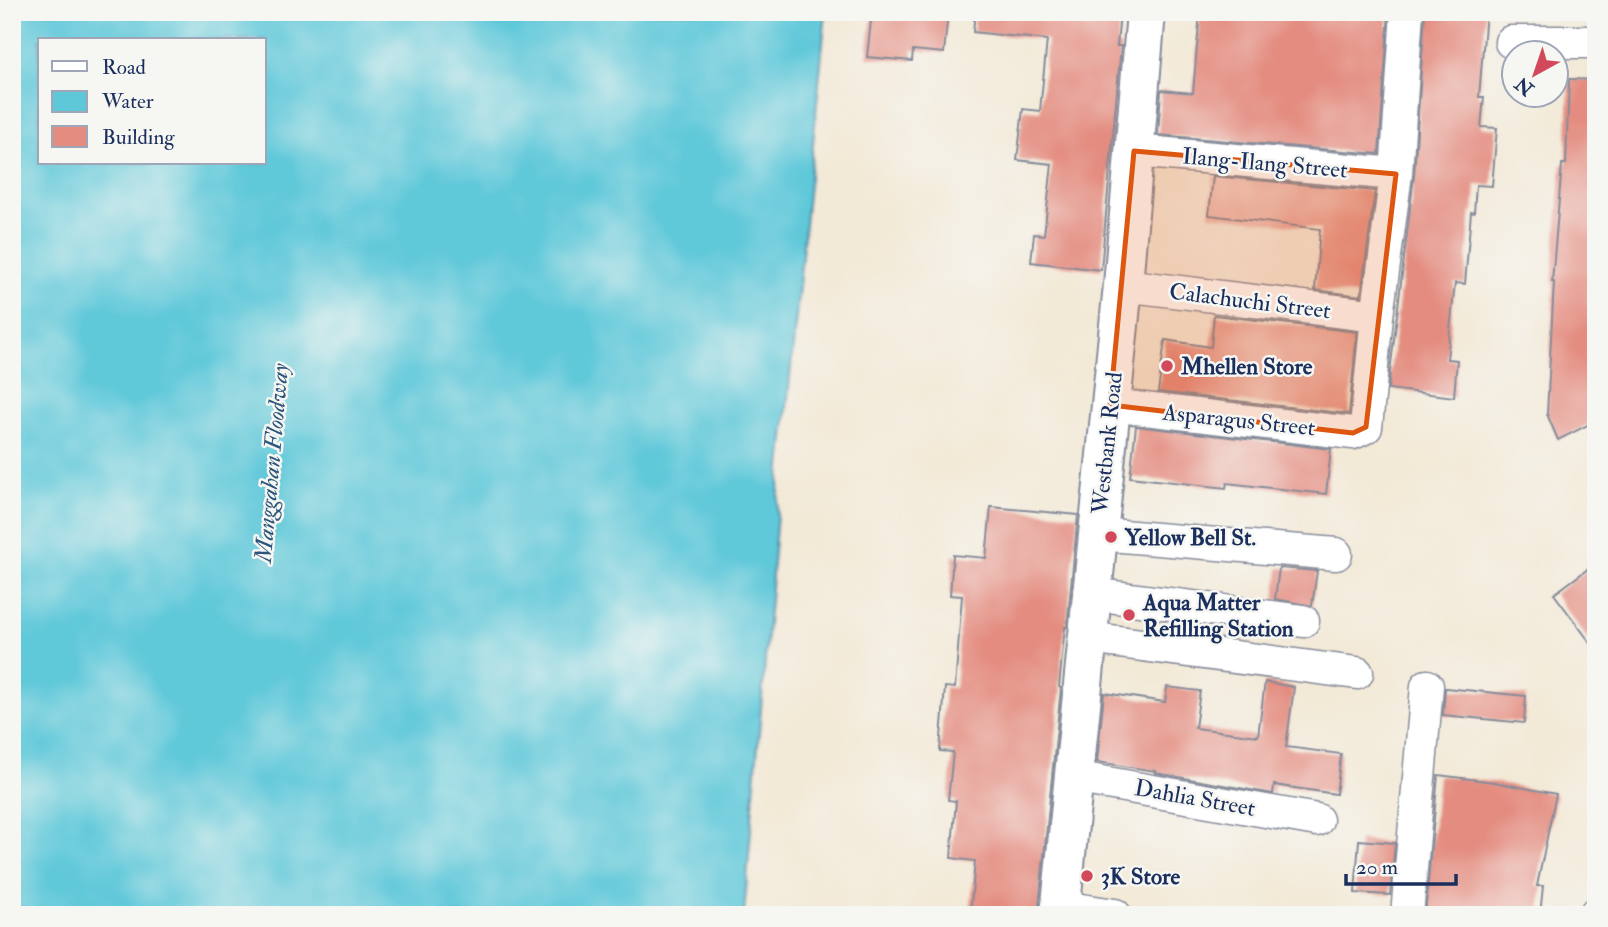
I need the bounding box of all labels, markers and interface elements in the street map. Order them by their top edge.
legend [38,38,266,164]
north arrow [1500,38,1570,108]
text: Road [102,54,147,81]
text: N [1510,71,1540,102]
text: Water [101,88,154,115]
text: Building [102,124,175,151]
street label: Ilang-Ilang Street [1181,141,1349,185]
street label: Calachuchi Street [1168,277,1332,325]
place label: Mhellen Store [1180,352,1313,381]
marker: Mhellen Store [1159,358,1175,374]
water label: Manggahan Floodway [248,361,296,566]
street label: Westbank Road [1085,370,1129,517]
street label: Asparagus Street [1160,397,1317,443]
place label: Yellow Bell St. [1124,523,1256,552]
marker: Yellow Bell St. [1103,529,1119,545]
place label: Aqua Matter Refilling Station [1142,588,1294,644]
marker: Aqua Matter Refilling Station [1121,607,1137,623]
street label: Dahlia Street [1132,773,1258,823]
scale bar [1346,843,1456,887]
text: 20 m [1356,854,1398,881]
place label: 3K Store [1101,862,1180,891]
marker: 3K Store [1079,868,1095,884]

